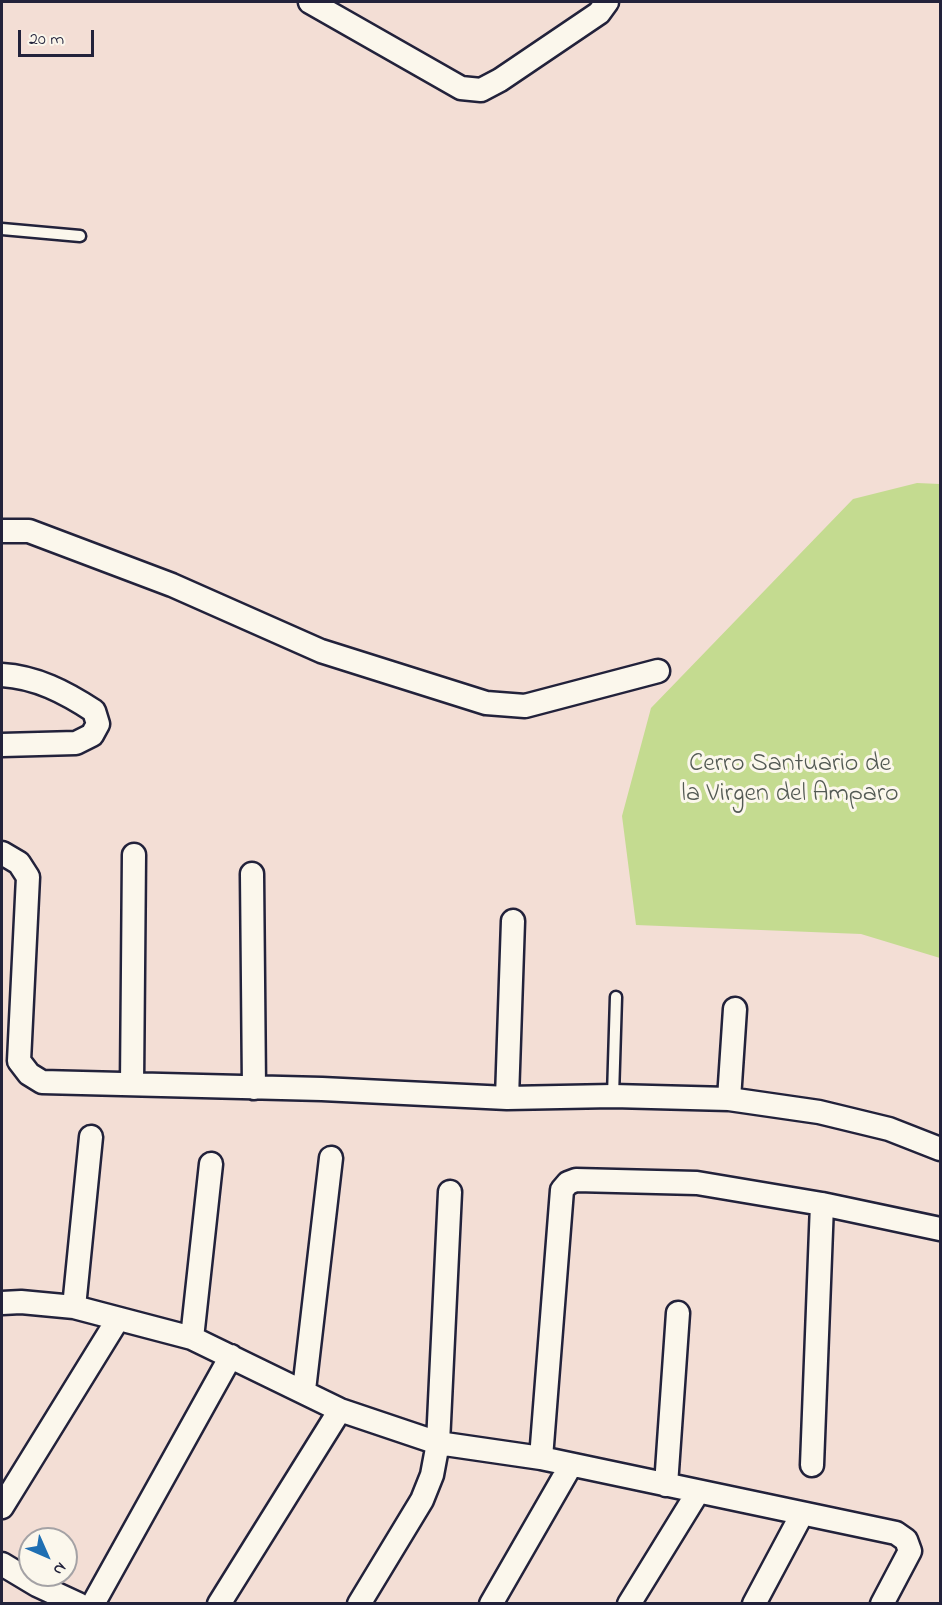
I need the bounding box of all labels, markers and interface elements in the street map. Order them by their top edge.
scale bar [21,18,98,56]
text: 20 m [29,27,64,53]
park label: Cerro Santuario de la Virgen del Amparo [682,750,898,812]
north arrow [18,1527,78,1587]
text: N [47,1556,72,1581]

